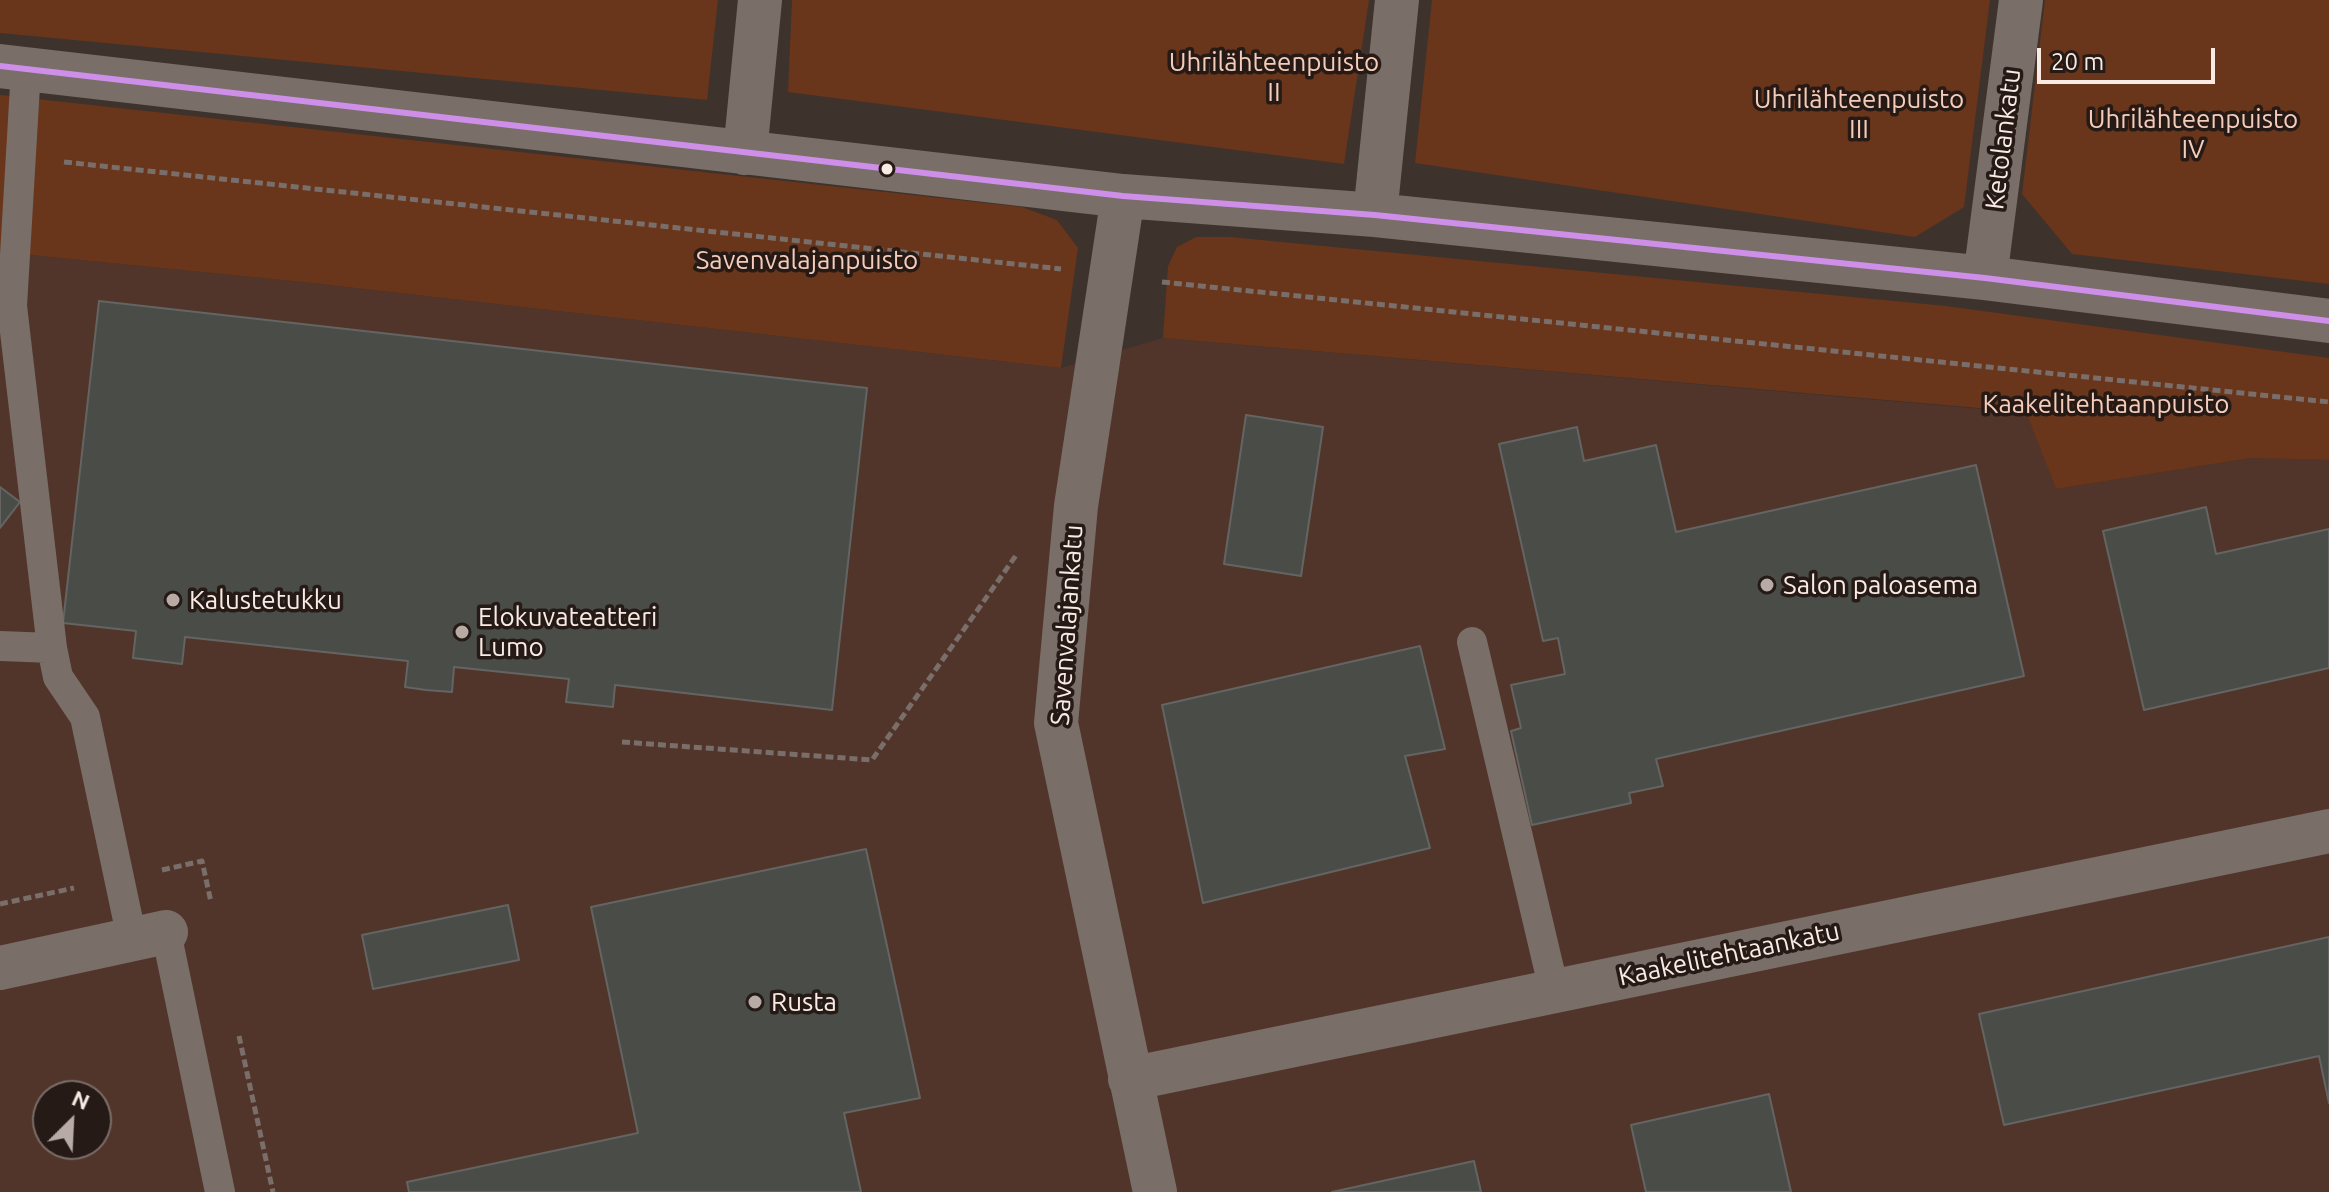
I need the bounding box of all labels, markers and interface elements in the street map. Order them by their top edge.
scale bar [2041,32,2219,82]
park label: Uhrilähteenpuisto II [1169,46,1379,108]
text: 20 m [2051,48,2104,75]
street label: Ketolankatu [1979,67,2027,211]
park label: Uhrilähteenpuisto III [1754,83,1964,144]
park label: Uhrilähteenpuisto IV [2088,103,2298,164]
unlabelled marker [879,161,895,177]
park label: Savenvalajanpuisto [696,244,918,276]
park label: Kaakelitehtaanpuisto [1983,388,2229,420]
street label: Savenvalajankatu [1044,524,1090,726]
place label: Salon paloasema [1783,569,1978,601]
marker: Salon paloasema [1758,576,1776,594]
place label: Kalustetukku [189,584,342,616]
marker: Kalustetukku [164,591,182,609]
place label: Elokuvateatteri Lumo [478,601,657,662]
marker: Elokuvateatteri Lumo [453,623,471,641]
street label: Kaakelitehtaankatu [1616,915,1842,993]
place label: Rusta [771,986,837,1018]
marker: Rusta [746,993,764,1011]
north arrow [32,1080,112,1160]
text: N [69,1085,94,1114]

